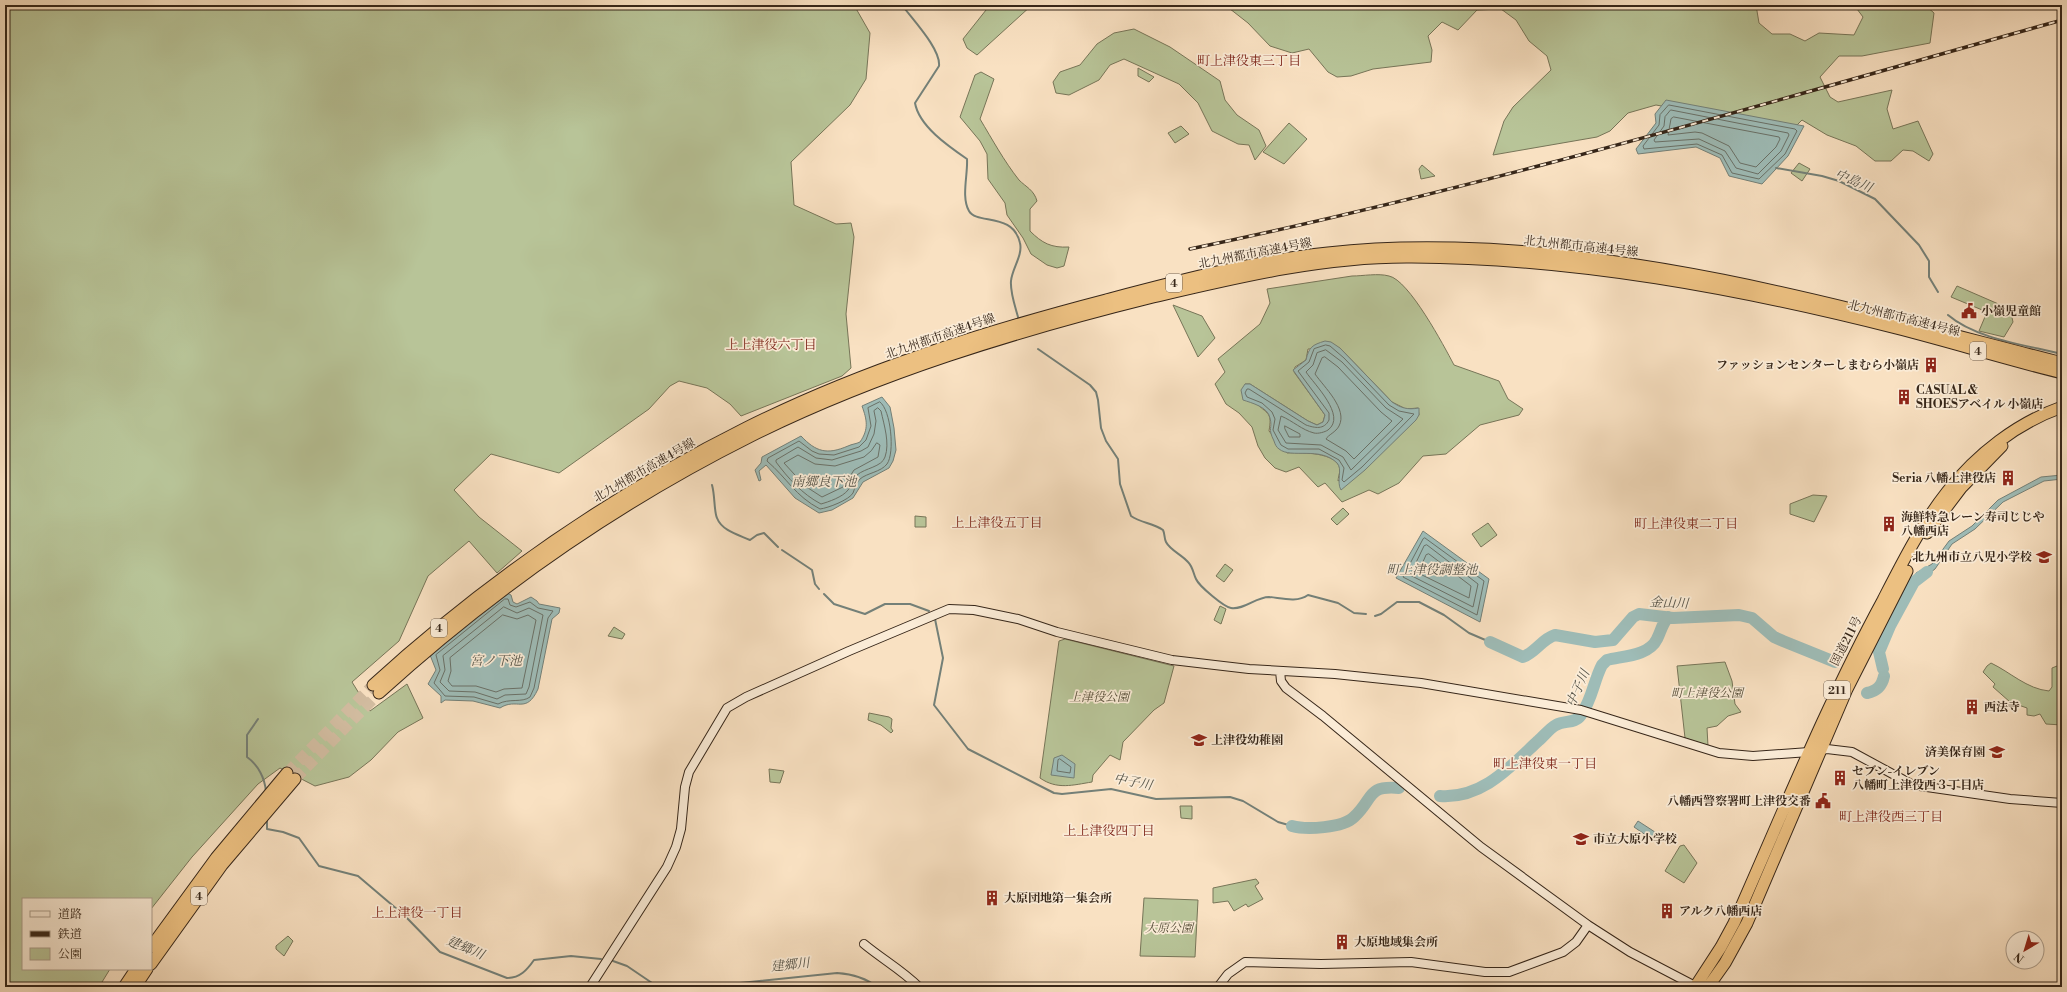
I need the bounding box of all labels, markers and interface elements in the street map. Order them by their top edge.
district label: 町上津役東三丁目 [1197,53,1301,69]
water label: 中島川 [1833,166,1877,197]
street label: 北九州都市高速4号線 [1523,233,1639,260]
street label: 北九州都市高速4号線 [1197,235,1313,272]
road number: 4 [1166,274,1182,292]
street label: 北九州都市高速4号線 [1846,297,1962,340]
public building icon: 小嶺児童館 [1960,302,1978,320]
place label: 小嶺児童館 [1981,304,2041,319]
street label: 北九州都市高速4号線 [883,311,997,362]
district label: 上上津役六丁目 [725,337,817,353]
road number: 4 [1970,342,1986,360]
building icon: ファッションセンターしまむら小嶺店 [1922,356,1940,374]
place label: ファッションセンターしまむら小嶺店 [1716,358,1919,373]
place label: CASUAL & SHOESアベイル 小嶺店 [1916,383,2043,412]
building icon: CASUAL & SHOESアベイル 小嶺店 [1895,388,1913,406]
street label: 北九州都市高速4号線 [591,435,698,506]
building icon: Seria 八幡上津役店 [1999,469,2017,487]
place label: Seria 八幡上津役店 [1892,471,1996,486]
water label: 南郷良下池 [791,474,858,490]
place label: 海鮮特急レーン寿司じじや 八幡西店 [1901,510,2045,539]
district label: 上上津役五丁目 [951,515,1043,531]
building icon: 海鮮特急レーン寿司じじや 八幡西店 [1880,515,1898,533]
district label: 町上津役東二丁目 [1634,516,1738,532]
school or university icon: 北九州市立八児小学校 [2035,548,2053,566]
place label: 北九州市立八児小学校 [1912,550,2032,565]
water label: 町上津役調整池 [1386,562,1479,578]
water label: 金山川 [1649,594,1691,612]
street label: 国道211号 [1828,614,1865,669]
road number: 4 [431,619,447,637]
water label: 宮ノ下池 [470,653,524,669]
water label: 中子川 [1563,666,1594,709]
road number: 211 [1824,681,1850,699]
park label: 町上津役公園 [1671,686,1745,701]
park label: 上津役公園 [1069,690,1131,705]
building icon: 西法寺 [1963,698,1981,716]
place label: 西法寺 [1984,700,2020,715]
school or university icon: 上津役幼稚園 [1190,731,1208,749]
place label: 上津役幼稚園 [1211,733,1283,748]
school or university icon: 済美保育園 [1988,743,2006,761]
place label: 済美保育園 [1925,745,1985,760]
district label: 町上津役東一丁目 [1493,756,1597,772]
place label: セブン-イレブン 八幡町上津役西３丁目店 [1852,764,1984,793]
building icon: セブン-イレブン 八幡町上津役西３丁目店 [1831,769,1849,787]
water label: 中子川 [1112,770,1155,794]
public building icon: 八幡西警察署町上津役交番 [1814,792,1832,810]
place label: 八幡西警察署町上津役交番 [1667,794,1811,809]
district label: 町上津役西三丁目 [1839,809,1943,825]
district label: 上上津役四丁目 [1063,823,1155,839]
school or university icon: 市立大原小学校 [1572,830,1590,848]
place label: 市立大原小学校 [1593,832,1677,847]
road number: 4 [191,887,207,905]
building icon: 大原団地第一集会所 [983,889,1001,907]
place label: 大原団地第一集会所 [1004,891,1112,906]
legend [22,898,152,970]
building icon: アルク八幡西店 [1658,902,1676,920]
place label: アルク八幡西店 [1679,904,1762,919]
district label: 上上津役一丁目 [371,905,463,921]
text: 道路 [58,907,82,922]
park label: 大原公園 [1145,921,1195,936]
text: 鉄道 [57,927,82,942]
north arrow [2005,930,2045,970]
water label: 建郷川 [445,933,489,964]
building icon: 大原地域集会所 [1333,933,1351,951]
place label: 大原地域集会所 [1354,935,1438,950]
text: 公園 [58,947,82,962]
text: N [2011,949,2027,965]
water label: 建郷川 [770,955,812,975]

